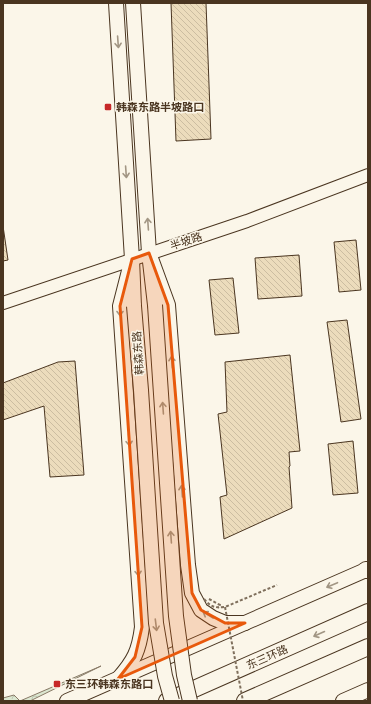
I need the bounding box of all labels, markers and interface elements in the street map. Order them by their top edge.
one-way arrow [114,35,122,48]
place label: 韩森东路半坡路口 [116,101,204,113]
marker: 韩森东路半坡路口 [103,102,113,112]
one-way arrow [123,165,130,178]
one-way arrow [144,218,151,231]
street label: 半坡路 [168,230,204,252]
one-way arrow [116,304,124,317]
street label: 韩森东路 [130,331,146,375]
one-way arrow [169,356,176,369]
one-way arrow [159,402,166,415]
one-way arrow [125,433,133,446]
one-way arrow [179,485,186,498]
one-way arrow [168,531,175,544]
one-way arrow [134,563,141,576]
one-way arrow [327,582,339,589]
one-way arrow [202,610,214,618]
one-way arrow [153,618,160,631]
one-way arrow [314,631,326,638]
street label: 东三环路 [244,643,290,671]
place label: 东三环韩森东路口 [65,678,153,690]
marker: 东三环韩森东路口 [52,679,62,689]

